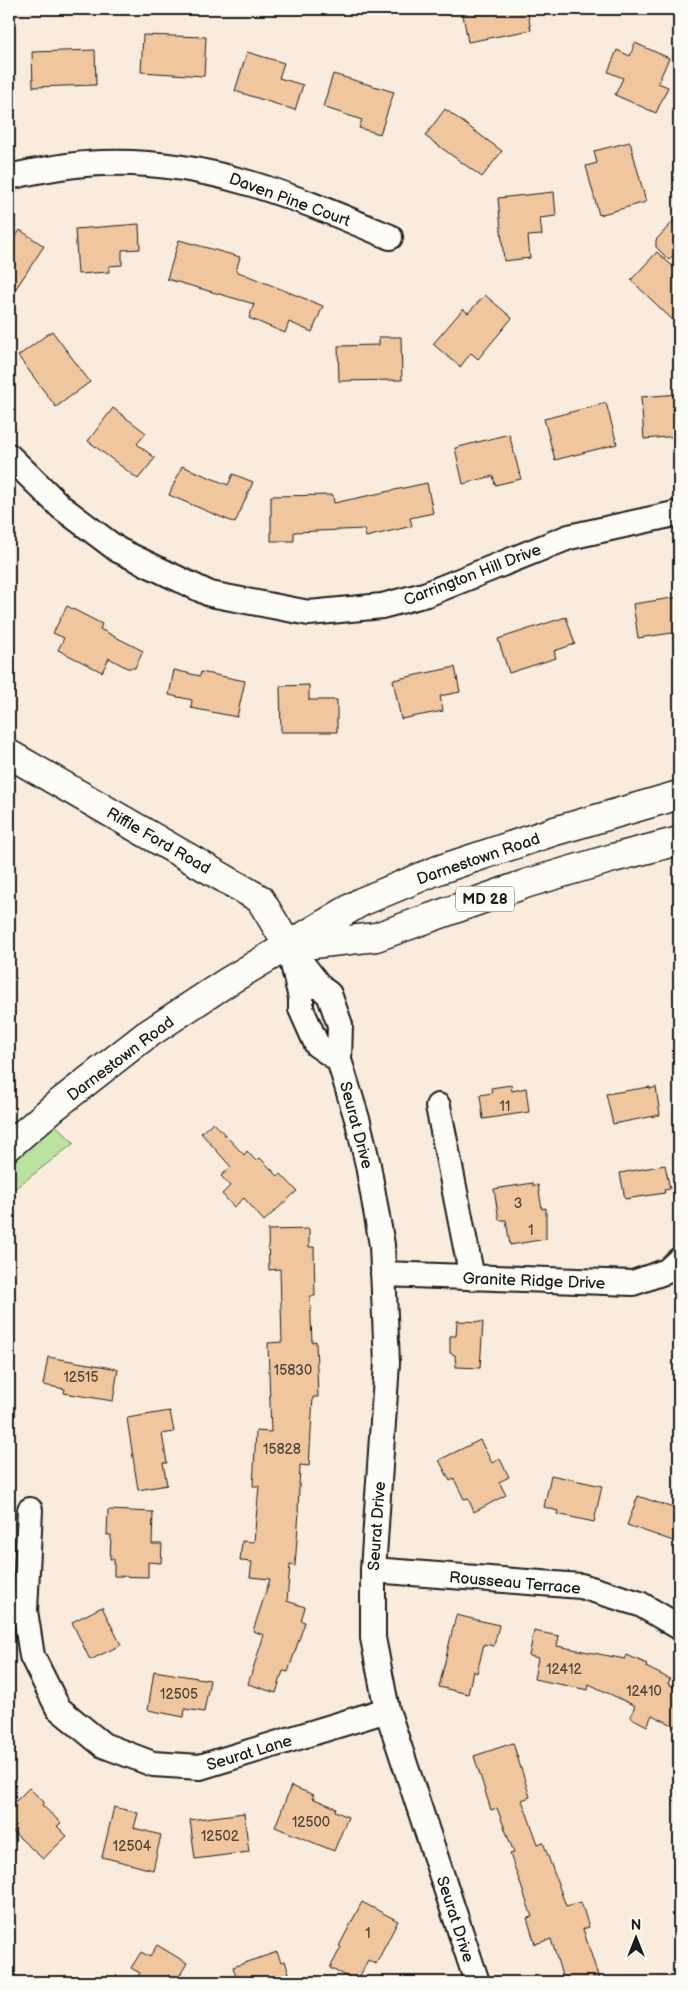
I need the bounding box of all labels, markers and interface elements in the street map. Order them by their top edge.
street label: Daven Pine Court [226,170,353,231]
street label: Carrington Hill Drive [401,540,544,610]
street label: Riffle Ford Road [103,804,214,879]
street label: Darnestown Road [414,829,543,889]
road number: MD 28 [456,886,514,912]
street label: Darnestown Road [64,1013,178,1106]
street label: Seurat Drive [335,1080,376,1172]
house number: 11 [500,1098,510,1115]
house number: 3 [514,1195,522,1212]
house number: 1 [528,1222,534,1239]
street label: Granite Ridge Drive [462,1270,606,1293]
house number: 15830 [274,1362,312,1379]
house number: 12515 [63,1369,99,1386]
house number: 15828 [263,1441,301,1458]
street label: Seurat Drive [365,1480,390,1571]
street label: Rousseau Terrace [448,1568,582,1599]
house number: 12412 [546,1661,583,1678]
house number: 12410 [626,1683,662,1700]
house number: 12505 [160,1686,198,1703]
street label: Seurat Lane [205,1731,295,1775]
house number: 12500 [292,1814,330,1831]
house number: 12502 [201,1828,240,1845]
house number: 12504 [113,1838,152,1855]
street label: Seurat Drive [432,1874,478,1965]
north arrow [610,1914,660,1964]
text: N [631,1917,641,1934]
house number: 1 [365,1925,371,1942]

